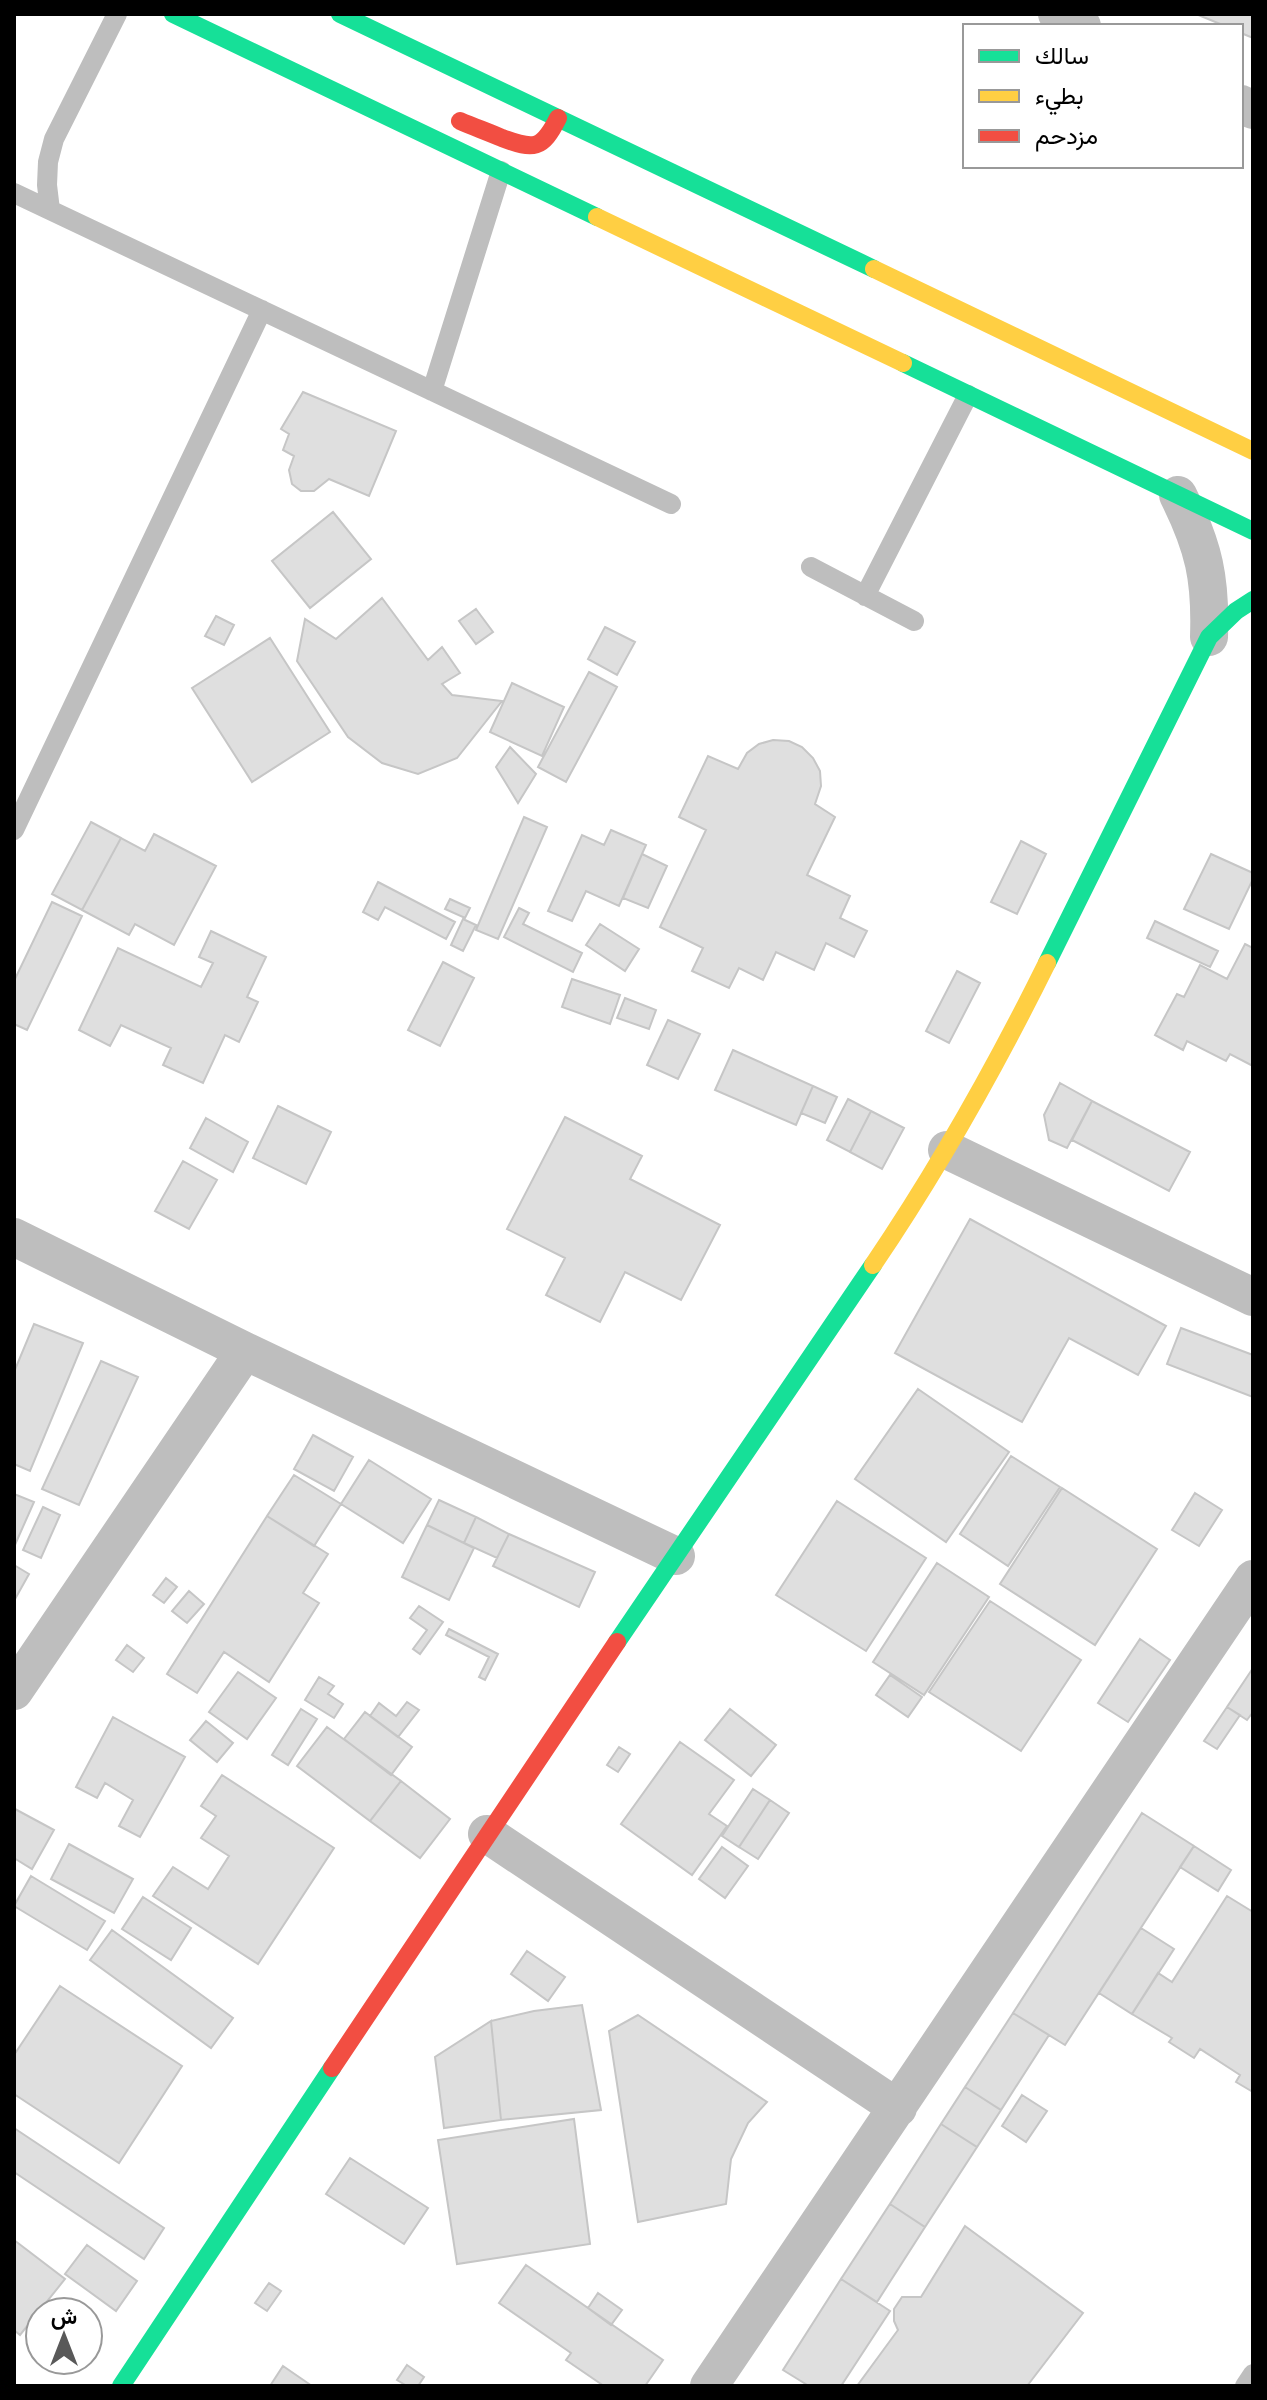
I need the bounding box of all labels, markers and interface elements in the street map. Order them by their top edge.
legend [963,24,1243,168]
text: سالك [1035,40,1089,71]
text: بطيء [1035,80,1084,115]
text: مزدحم [1035,120,1098,152]
north arrow [24,2296,104,2376]
text: ش [51,2302,77,2330]

